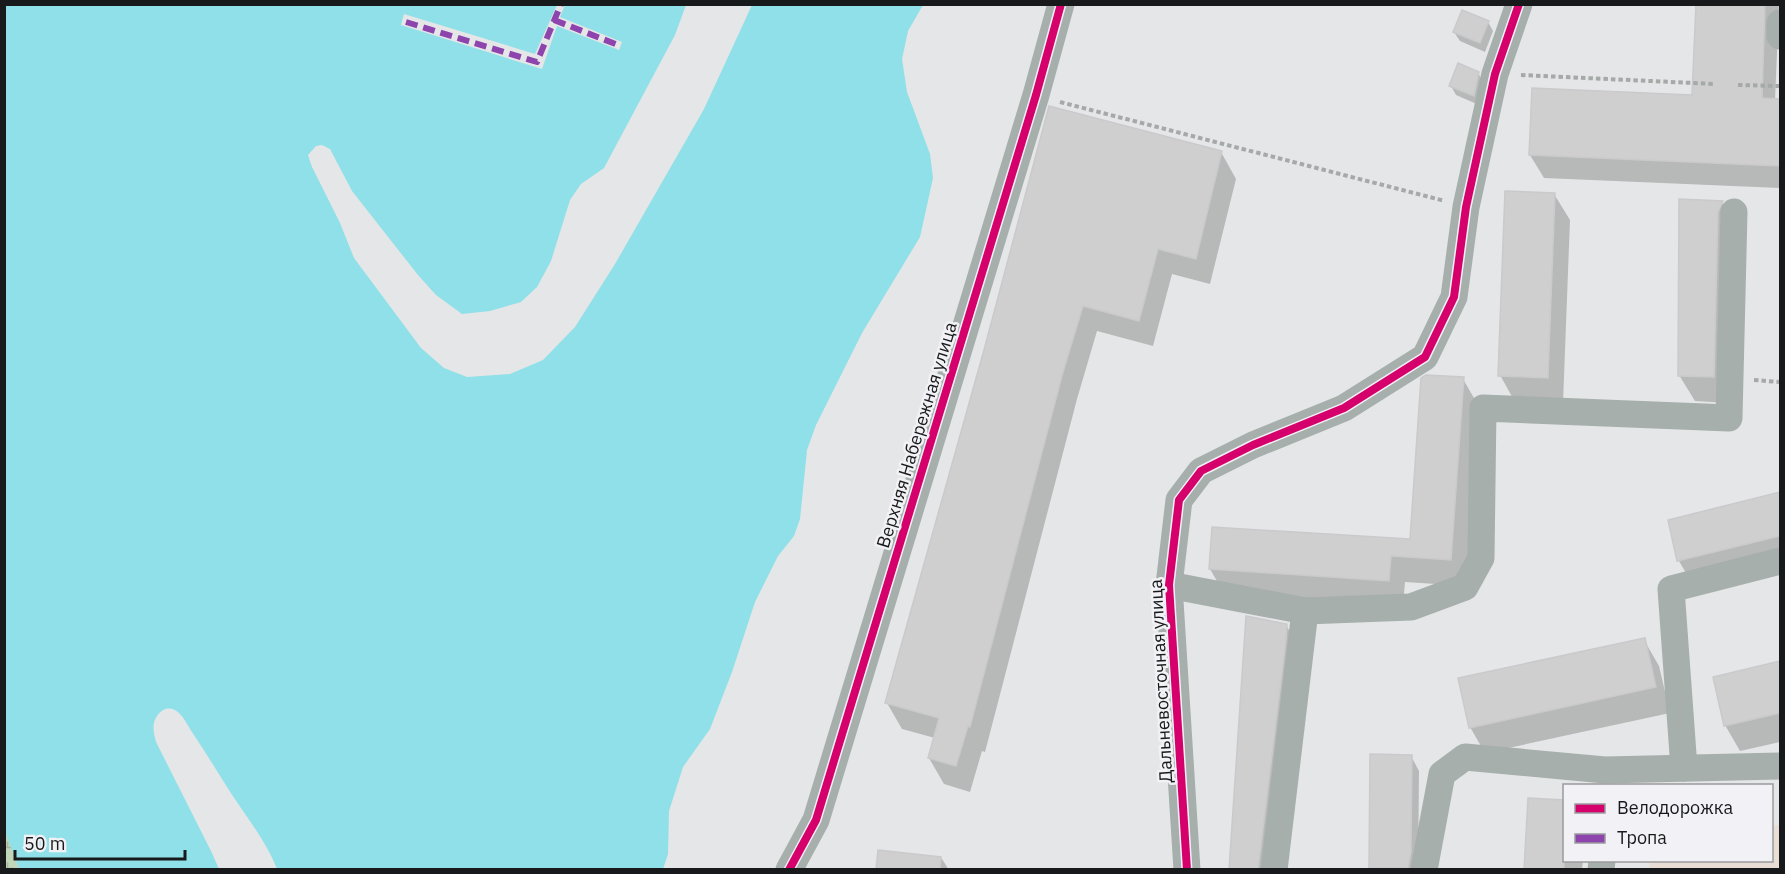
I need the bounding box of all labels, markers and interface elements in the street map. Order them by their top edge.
street label: Верхняя Набережная улица [871,319,962,551]
street label: Дальневосточная улица [1144,578,1177,783]
legend [1563,784,1773,862]
text: Велодорожка [1617,796,1733,819]
scale bar [15,823,184,861]
text: Тропа [1617,826,1667,849]
text: 50 m [24,832,66,855]

